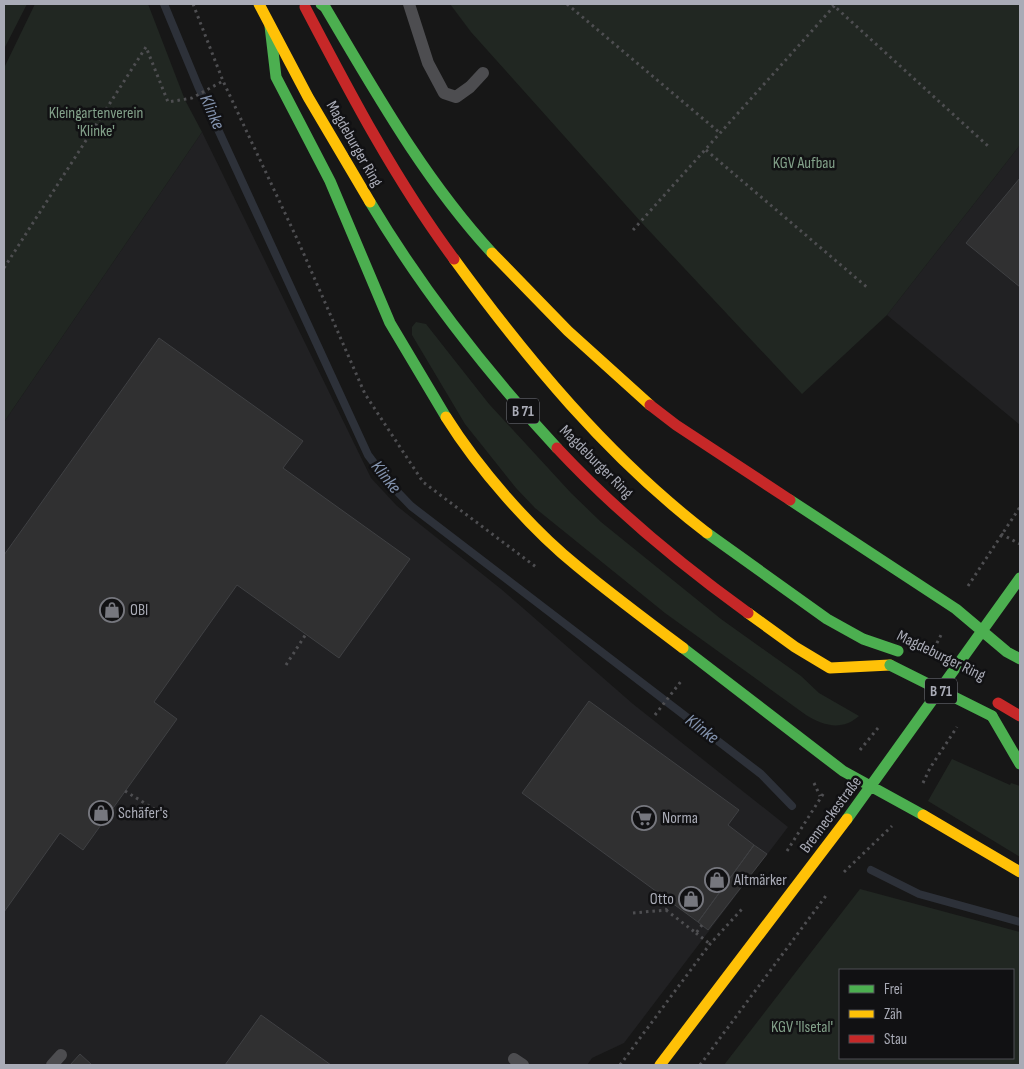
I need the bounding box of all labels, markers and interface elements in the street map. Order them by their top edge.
water label: Klinke [195,91,229,133]
street label: Magdeburger Ring [322,98,386,190]
park label: Kleingartenverein 'Klinke' [49,104,143,141]
park label: KGV Aufbau [773,154,835,173]
road number: B 71 [507,398,539,424]
street label: Magdeburger Ring [555,421,637,503]
water label: Klinke [367,456,405,498]
shop icon: OBI [99,597,125,623]
place label: OBI [130,601,148,620]
street label: Magdeburger Ring [894,626,988,686]
road number: B 71 [925,678,957,704]
water label: Klinke [681,710,723,748]
street label: Brenneckestraße [796,773,866,857]
shop icon: Schäfer's [88,800,114,826]
place label: Schäfer's [118,804,168,823]
supermarket icon: Norma [631,805,657,831]
place label: Norma [662,809,698,828]
shop icon: Altmärker [704,867,730,893]
place label: Altmärker [733,871,787,890]
shop icon: Otto [678,886,704,912]
place label: Otto [650,890,674,909]
legend [839,969,1014,1059]
text: Frei [884,980,903,999]
text: Zäh [884,1005,902,1024]
park label: KGV 'Ilsetal' [771,1018,833,1037]
text: Stau [884,1030,907,1049]

